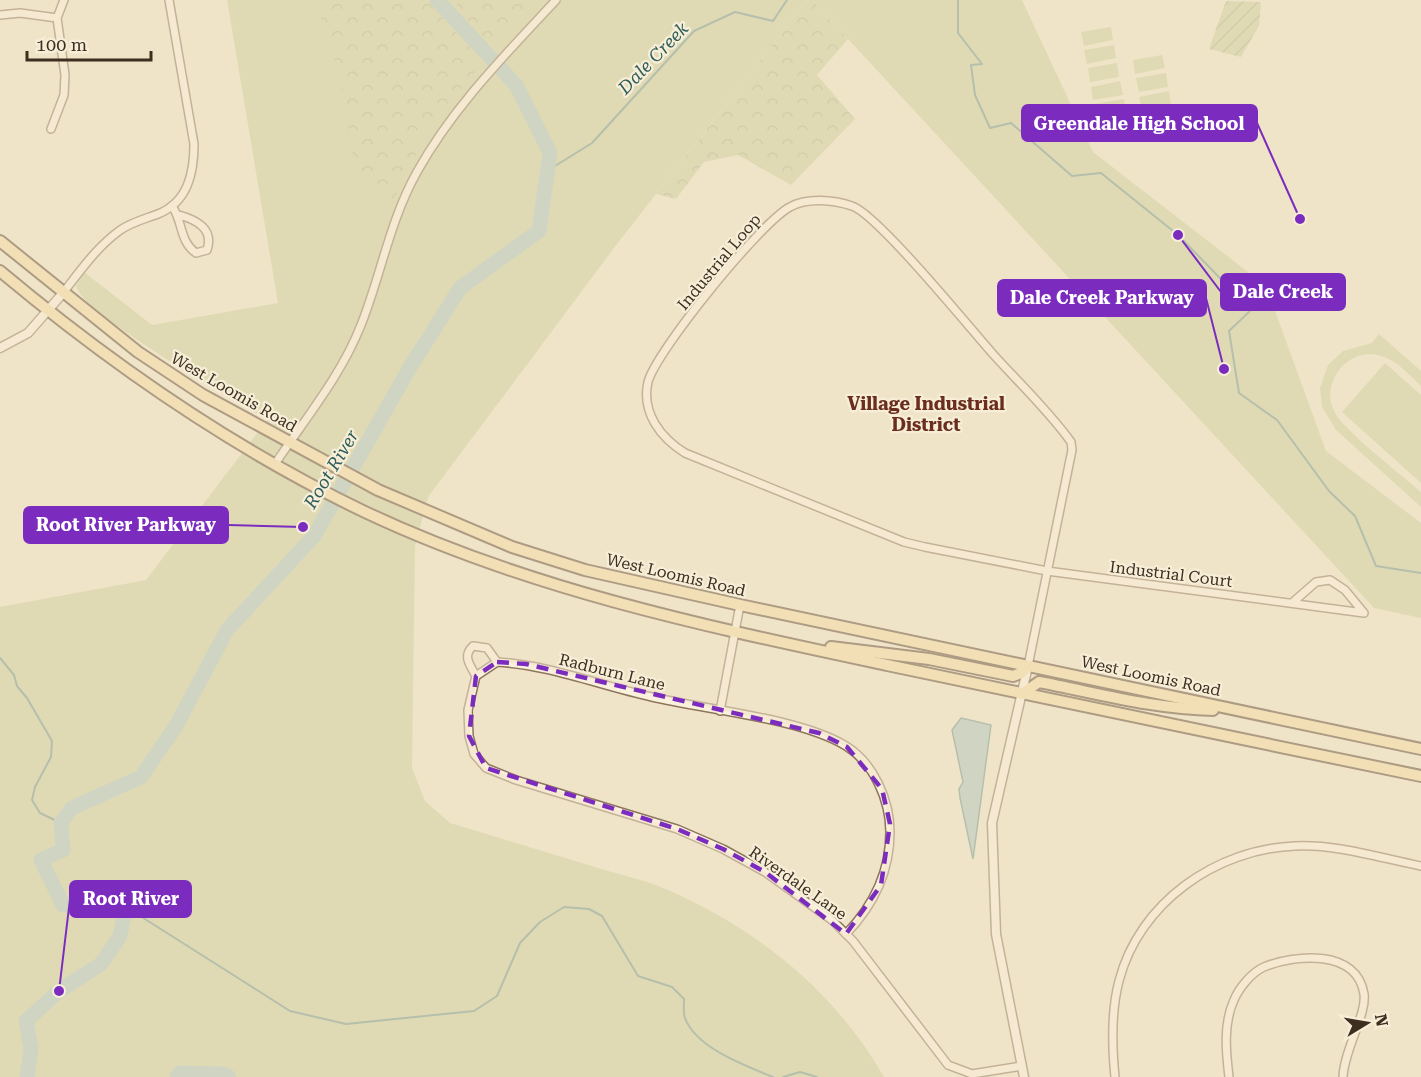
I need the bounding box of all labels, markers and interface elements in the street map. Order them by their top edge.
water label: Dale Creek [613,18,693,99]
scale bar [27,24,152,62]
text: 100 m [36,34,87,55]
callout: Greendale High School [1022,105,1257,141]
text: Greendale High School [1034,113,1244,134]
street label: Industrial Loop [673,210,765,314]
callout: Dale Creek [1221,274,1345,310]
callout: Dale Creek Parkway [998,280,1206,316]
text: Dale Creek [1233,281,1334,302]
text: Dale Creek Parkway [1010,287,1194,308]
street label: West Loomis Road [168,348,300,436]
district label: Village Industrial District [847,393,1005,435]
water label: Root River [299,425,363,513]
callout: Root River Parkway [24,507,228,543]
text: Root River Parkway [36,514,216,535]
street label: West Loomis Road [605,550,747,600]
street label: Industrial Court [1108,557,1234,591]
street label: Radburn Lane [557,650,667,694]
street label: West Loomis Road [1079,652,1223,700]
street label: Riverdale Lane [745,842,851,924]
callout: Root River [70,881,191,917]
text: Root River [83,888,179,909]
north arrow [1337,993,1397,1053]
text: N [1371,1012,1392,1028]

